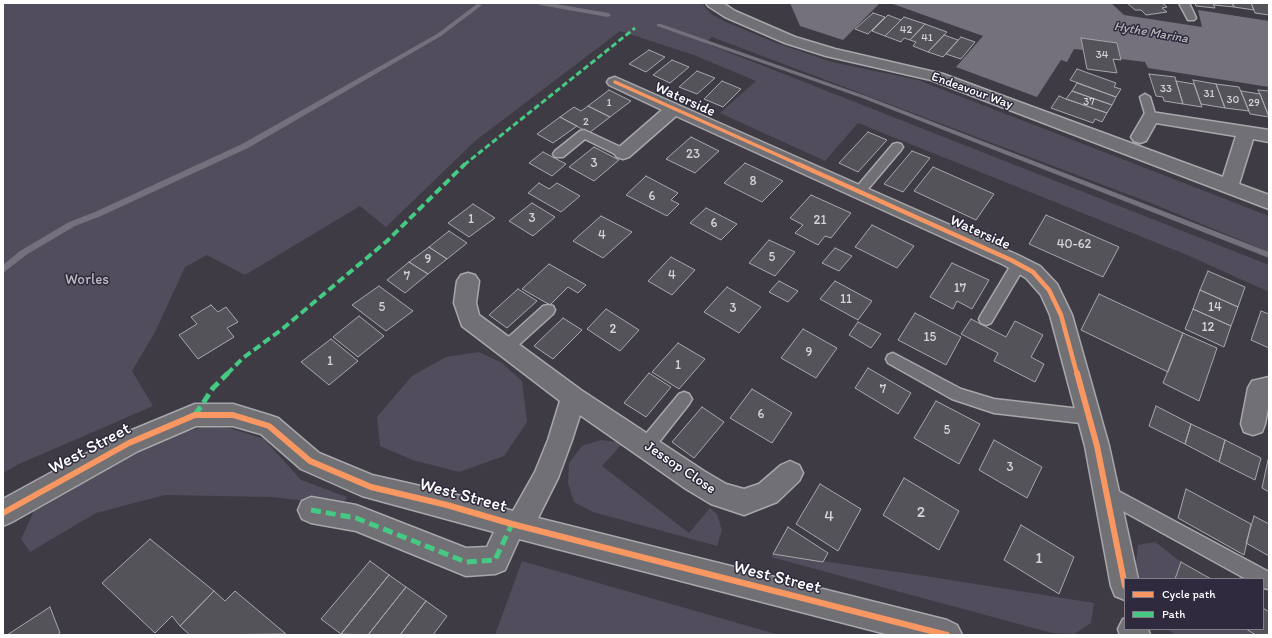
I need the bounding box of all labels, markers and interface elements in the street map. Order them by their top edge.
water label: Hythe Marina [1113,19,1189,47]
house number: 42 [900,23,912,37]
house number: 41 [921,31,933,45]
house number: 34 [1096,48,1108,62]
street label: Endeavour Way [929,69,1015,113]
street label: Waterside [652,79,718,121]
house number: 33 [1160,82,1172,96]
house number: 31 [1203,87,1215,101]
house number: 30 [1227,93,1239,107]
house number: 37 [1083,95,1095,109]
house number: 1 [606,96,612,110]
house number: 29 [1248,96,1260,110]
house number: 2 [583,115,589,129]
house number: 23 [686,147,700,163]
house number: 3 [590,156,598,172]
house number: 8 [749,174,757,190]
house number: 6 [649,189,655,205]
house number: 3 [528,211,536,227]
house number: 1 [468,212,474,228]
street label: Waterside [947,212,1013,254]
house number: 21 [814,213,826,229]
house number: 6 [711,216,717,232]
house number: 4 [598,228,606,244]
house number: 40-62 [1057,237,1091,253]
house number: 5 [769,250,775,266]
house number: 9 [425,252,431,268]
house number: 4 [668,268,676,284]
house number: 7 [404,269,410,285]
park label: Worles [65,271,109,289]
house number: 17 [954,281,966,297]
house number: 11 [840,292,852,308]
house number: 5 [379,300,385,316]
house number: 14 [1208,300,1222,316]
house number: 3 [729,301,737,317]
house number: 12 [1202,320,1214,336]
house number: 2 [610,322,616,338]
house number: 15 [924,330,936,346]
house number: 9 [806,345,812,361]
house number: 1 [327,354,333,370]
house number: 1 [675,358,681,374]
house number: 7 [880,382,886,398]
house number: 6 [758,407,764,423]
street label: West Street [45,418,135,480]
house number: 5 [944,423,950,439]
street label: Jessop Close [641,438,719,498]
house number: 3 [1006,460,1014,476]
street label: West Street [417,474,509,518]
house number: 2 [917,503,925,523]
house number: 4 [824,507,834,527]
house number: 1 [1035,549,1043,569]
street label: West Street [731,557,823,599]
legend [1124,578,1264,630]
text: Cycle path [1162,587,1216,601]
text: Path [1162,607,1185,621]

